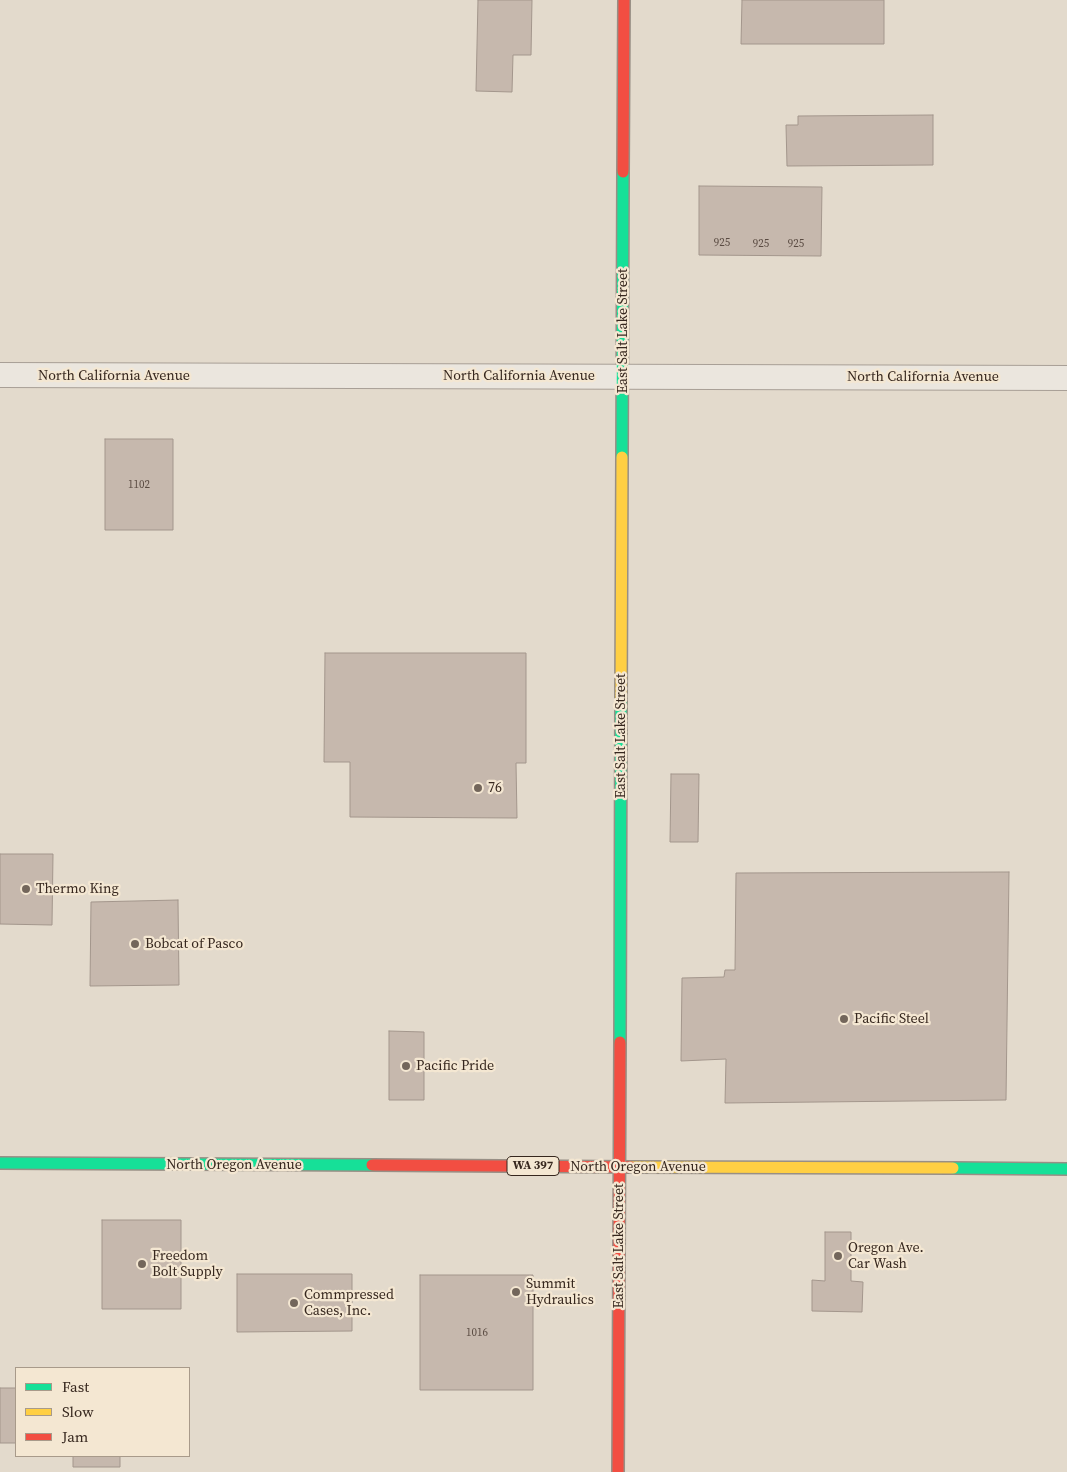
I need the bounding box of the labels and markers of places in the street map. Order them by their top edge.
place label: 76 [488,780,502,796]
marker: 76 [472,782,484,794]
place label: Thermo King [36,881,119,897]
marker: Thermo King [20,883,32,895]
place label: Bobcat of Pasco [145,936,243,952]
marker: Bobcat of Pasco [129,938,141,950]
place label: Pacific Steel [854,1011,929,1027]
marker: Pacific Steel [838,1013,850,1025]
place label: Pacific Pride [416,1058,494,1074]
marker: Pacific Pride [400,1060,412,1072]
place label: Oregon Ave. Car Wash [848,1240,924,1272]
place label: Freedom Bolt Supply [152,1248,223,1280]
marker: Oregon Ave. Car Wash [832,1250,844,1262]
marker: Freedom Bolt Supply [136,1258,148,1270]
place label: Summit Hydraulics [526,1276,594,1308]
marker: Summit Hydraulics [510,1286,522,1298]
place label: Commpressed Cases, Inc. [304,1287,394,1320]
marker: Commpressed Cases, Inc. [288,1297,300,1309]

